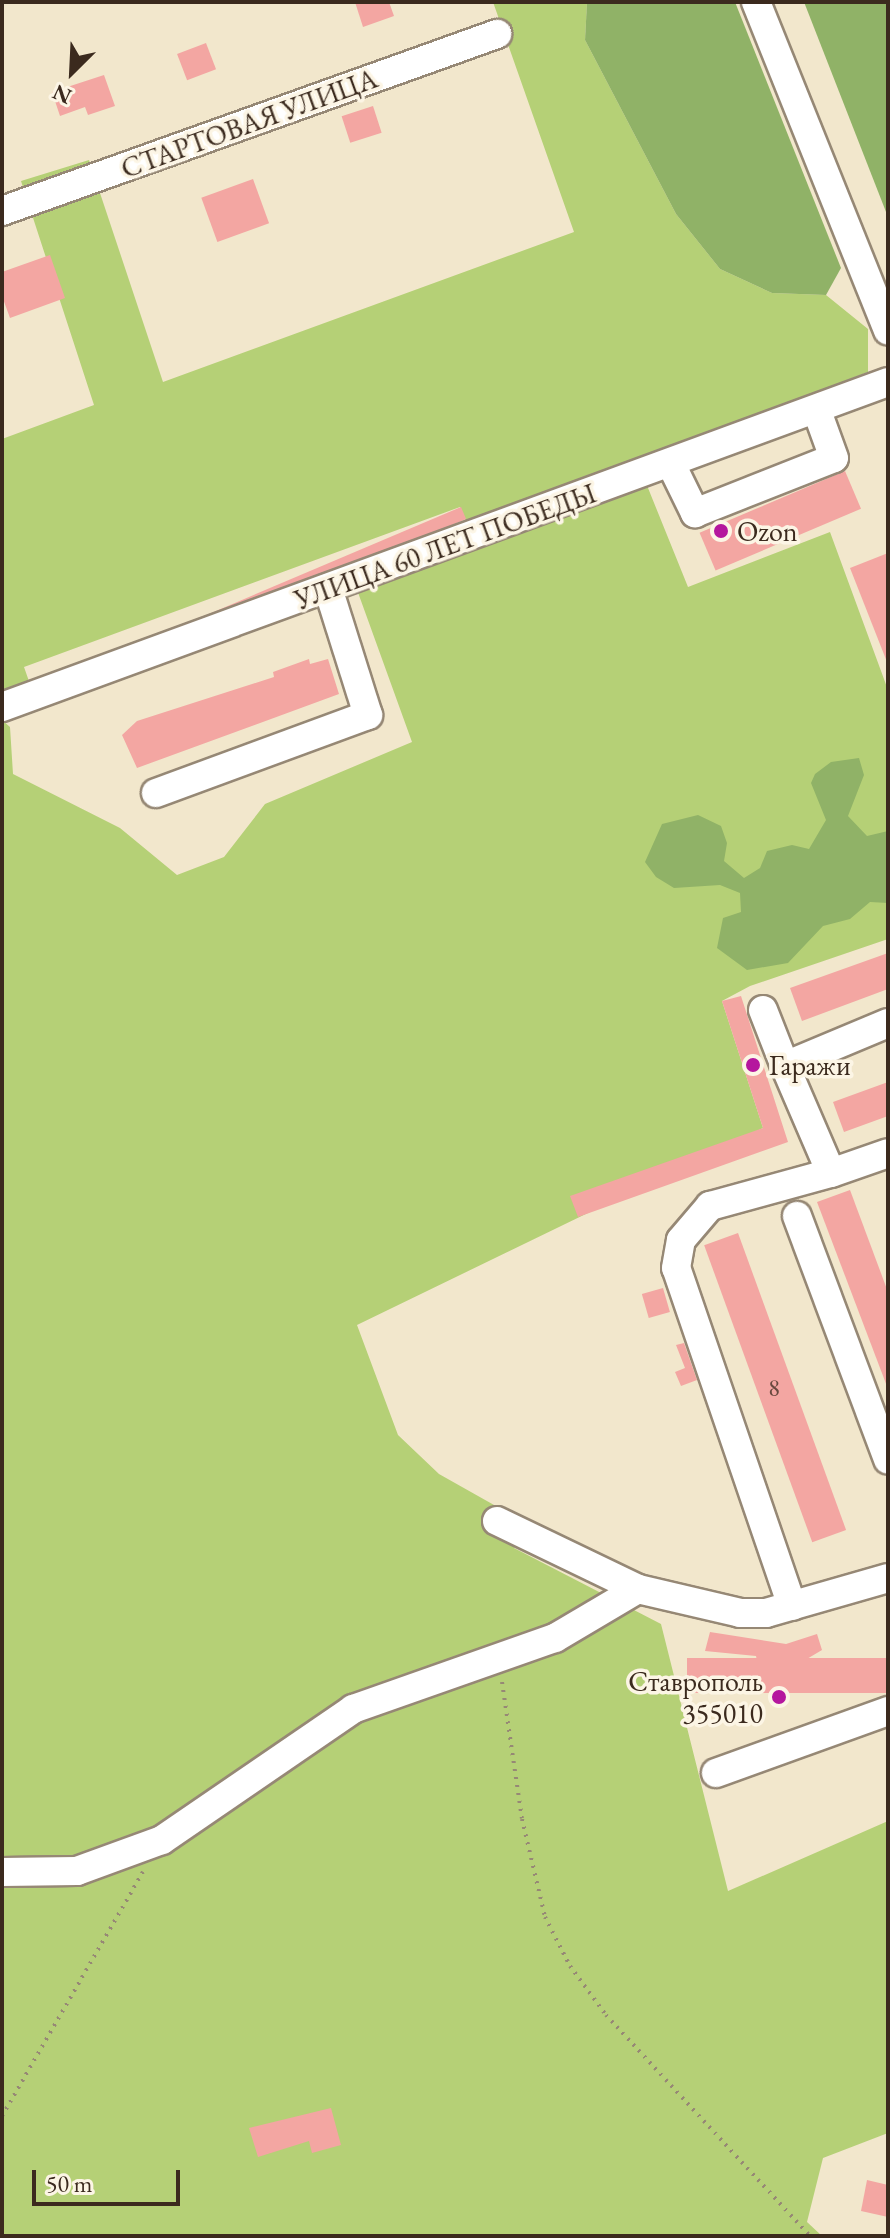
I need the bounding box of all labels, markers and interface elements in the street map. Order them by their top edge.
north arrow [32,32,112,112]
street label: СТАРТОВАЯ УЛИЦА [116,61,382,185]
text: N [48,78,76,111]
street label: УЛИЦА 60 ЛЕТ ПОБЕДЫ [290,476,600,616]
place label: Ozon [737,514,798,548]
marker: Ozon [712,522,730,540]
place label: Гаражи [769,1048,851,1082]
marker: Гаражи [744,1056,762,1074]
house number: 8 [768,1374,780,1402]
place label: Ставрополь 355010 [628,1664,763,1730]
marker: Ставрополь 355010 [770,1688,788,1706]
scale bar [36,2154,184,2204]
text: 50 m [46,2168,93,2199]

